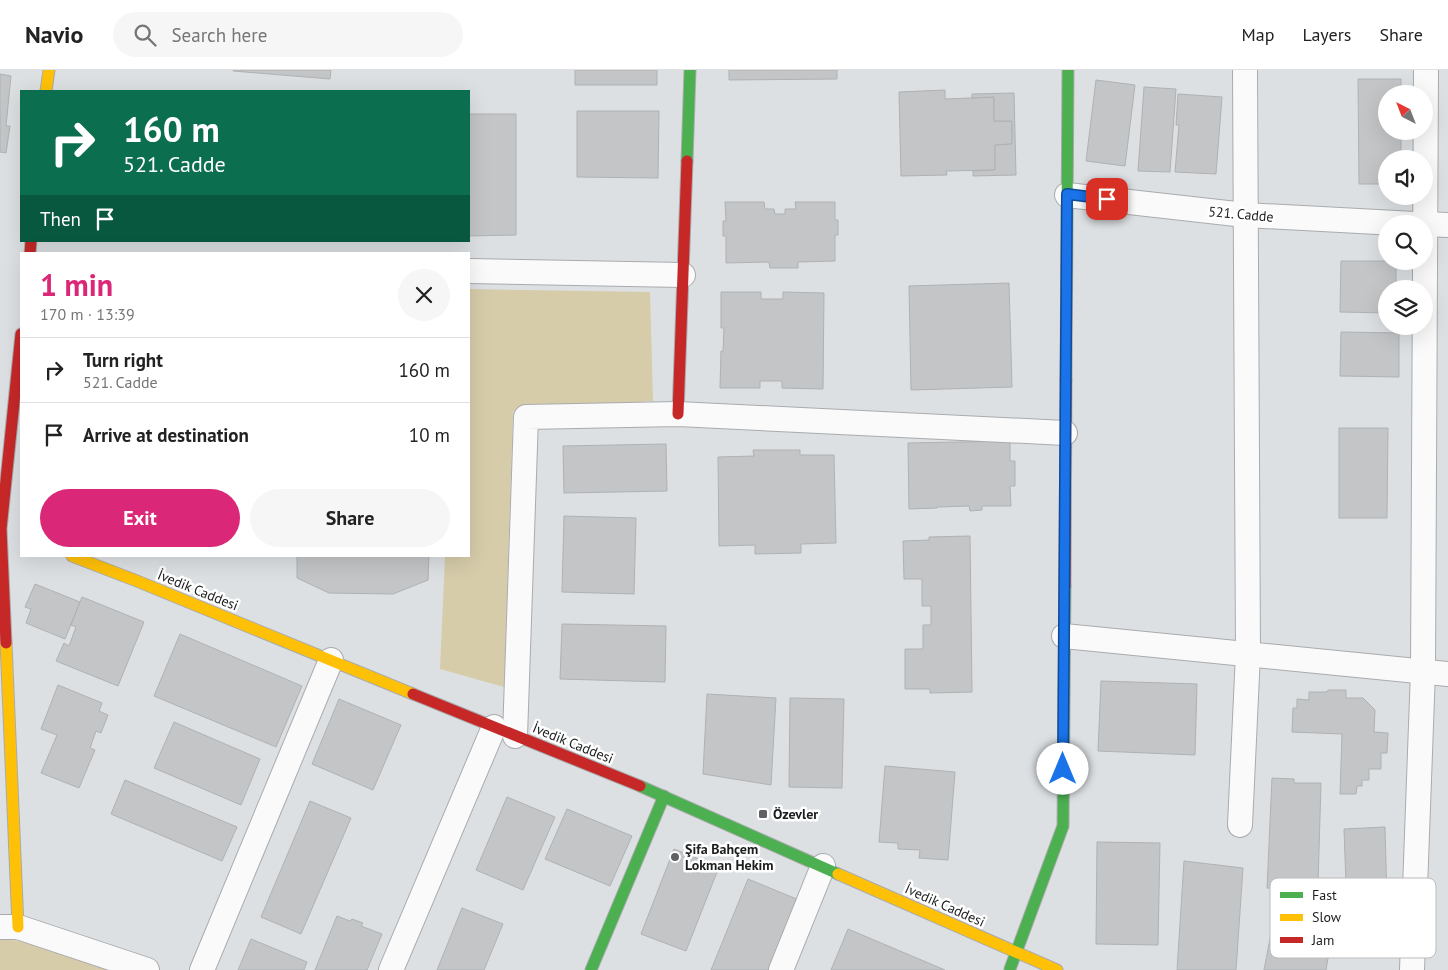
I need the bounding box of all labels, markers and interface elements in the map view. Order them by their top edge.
search box [113,12,463,57]
text: Navio [25,19,83,50]
icon: search [131,21,159,49]
text: Search here [171,23,267,47]
text: Map [1242,23,1274,46]
text: Layers [1302,23,1351,46]
text: Share [1379,23,1423,46]
north arrow [1378,85,1432,140]
map controls [1378,85,1433,335]
text: 160 m [123,106,220,152]
icon: right [40,110,105,175]
text: 521. Cadde [123,150,226,178]
button: sound [1378,150,1433,205]
pin [1086,178,1128,220]
icon: arrive [1093,185,1121,213]
street label: 521. Cadde [1208,202,1274,226]
icon: arrive [91,205,119,233]
text: Then [40,207,81,231]
button: search [1378,215,1433,270]
text: 1 min [40,265,113,304]
button: close [398,269,450,321]
button: layers [1378,280,1433,335]
text: 170 m · 13:39 [40,304,135,324]
text: Turn right [83,348,163,372]
icon: right [40,356,68,384]
text: 160 m [398,358,450,382]
text: 521. Cadde [83,372,158,392]
icon: arrive [40,421,68,449]
text: Arrive at destination [83,423,249,447]
text: 10 m [409,423,450,447]
button: Exit [40,489,240,547]
button: Share [250,489,450,547]
street label: İvedik Caddesi [155,566,241,614]
street label: İvedik Caddesi [530,719,616,767]
position arrow [1036,742,1088,794]
place label: Özevler [773,805,818,823]
marker: Özevler [757,808,769,820]
place label: Şifa Bahçem Lokman Hekim [685,840,774,874]
marker: Şifa Bahçem Lokman Hekim [669,851,681,863]
legend [1270,878,1436,958]
street label: İvedik Caddesi [902,879,988,931]
text: Fast [1312,886,1337,904]
text: Slow [1312,908,1342,926]
text: Jam [1311,931,1334,949]

